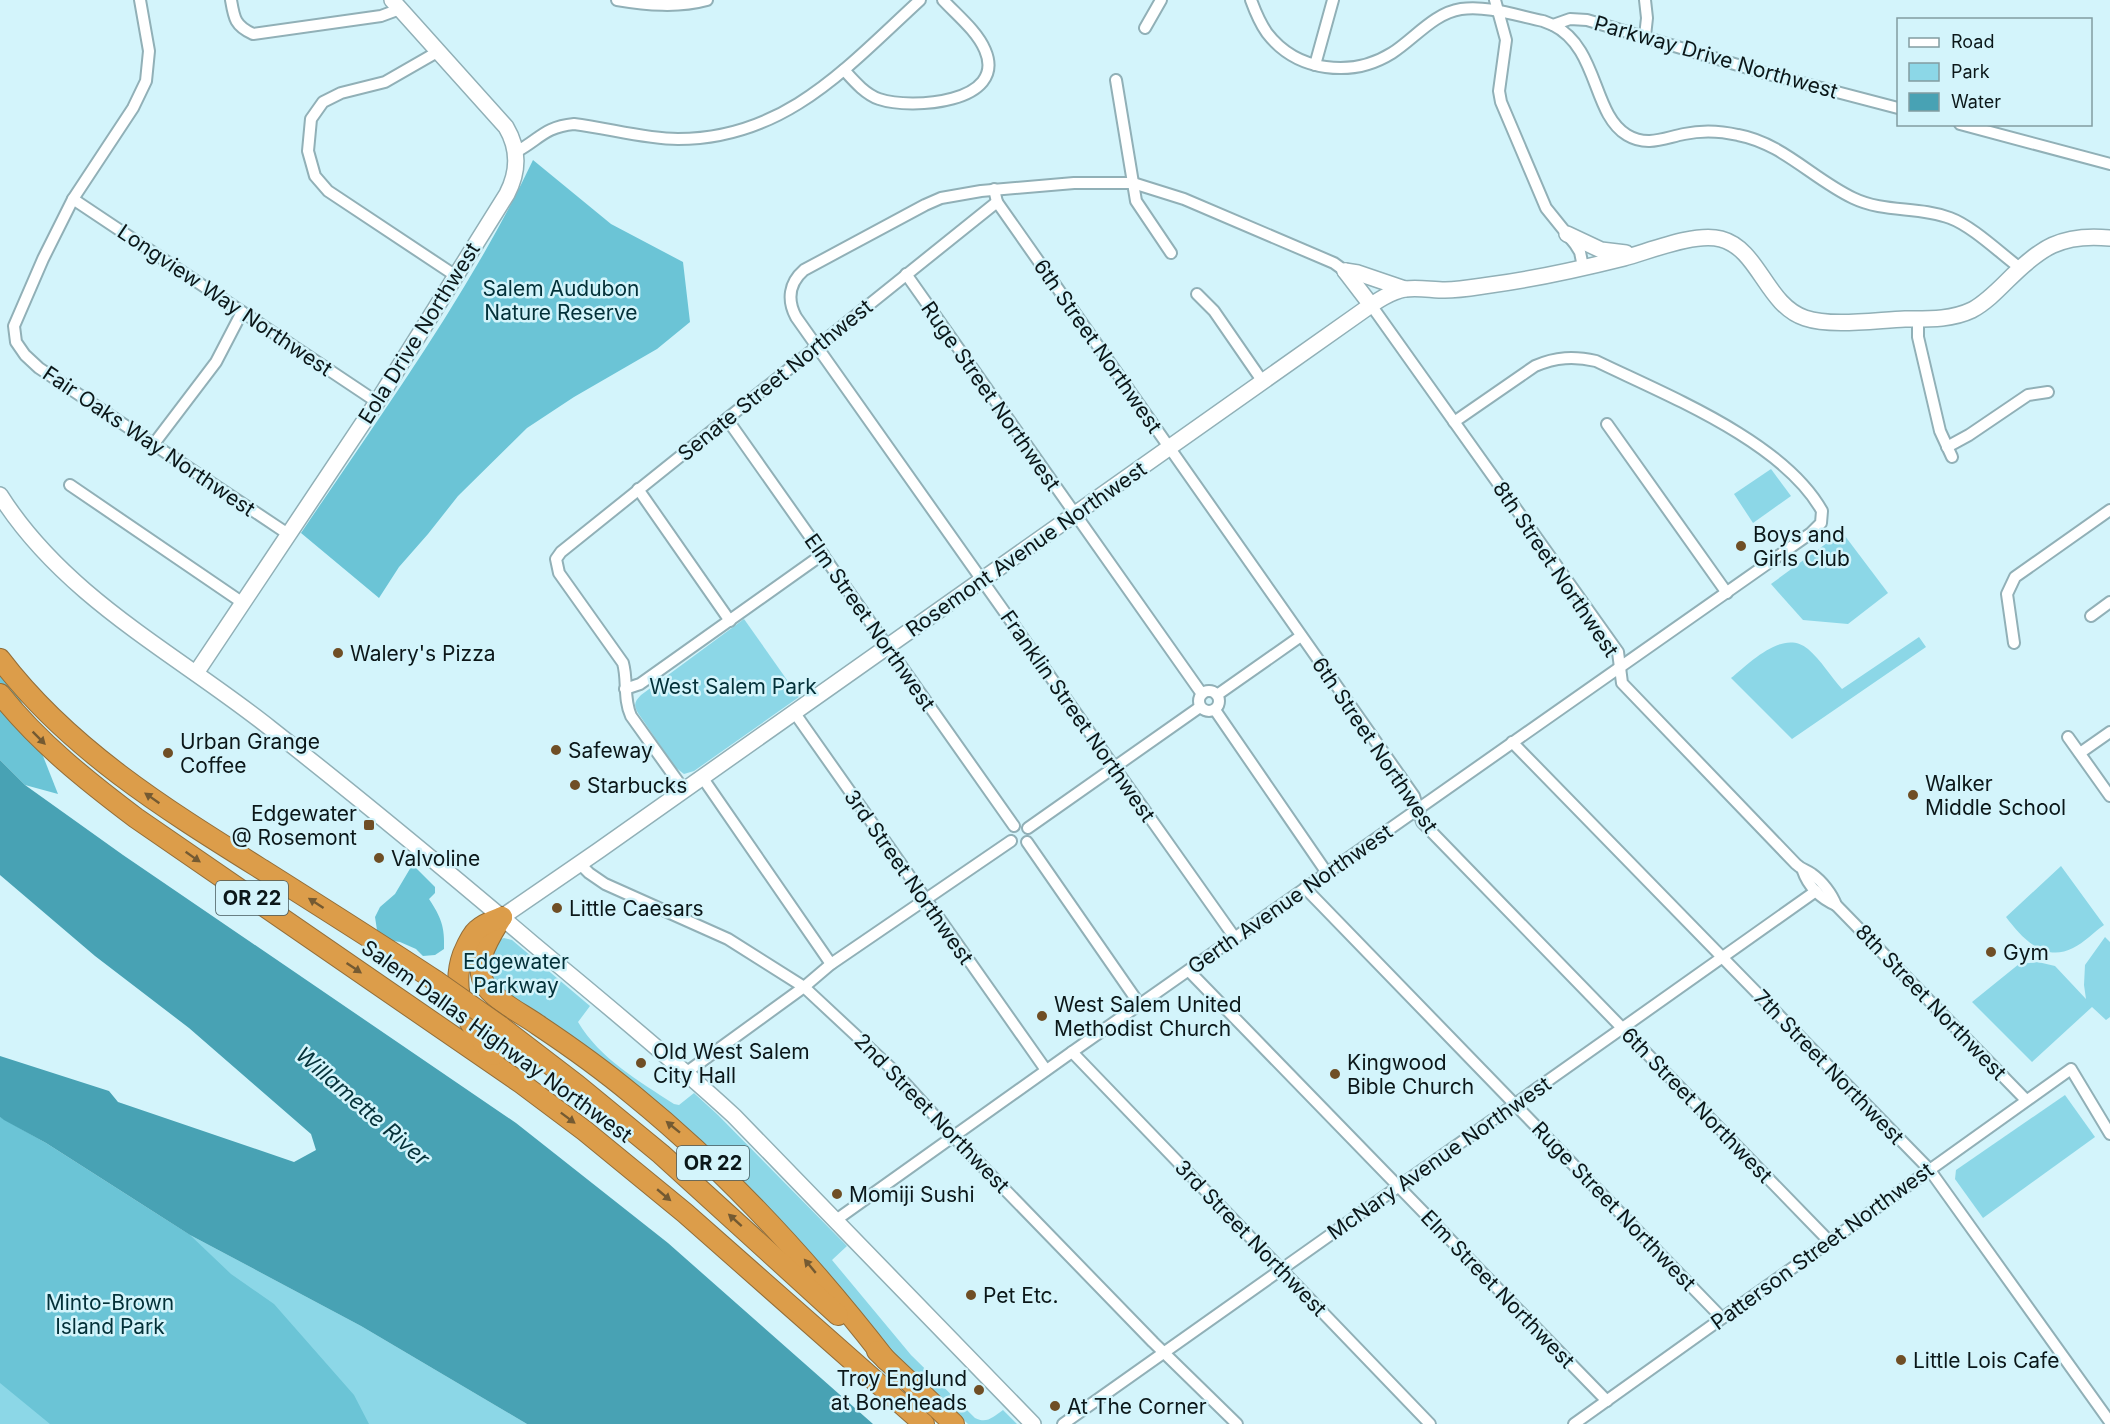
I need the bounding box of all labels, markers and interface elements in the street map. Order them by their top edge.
street label: Parkway Drive Northwest [1591,10,1841,104]
legend [1897,18,2092,126]
text: Road [1951,31,1994,52]
text: Park [1951,61,1990,82]
text: Water [1951,91,2001,112]
street label: Longview Way Northwest [113,219,337,381]
street label: Eola Drive Northwest [353,238,485,428]
street label: 6th Street Northwest [1029,254,1167,438]
park label: Salem Audubon Nature Reserve [483,276,639,325]
street label: Senate Street Northwest [673,294,877,466]
street label: Ruge Street Northwest [916,297,1066,495]
street label: Fair Oaks Way Northwest [38,361,260,522]
street label: Rosemont Avenue Northwest [901,456,1151,642]
street label: 8th Street Northwest [1488,476,1624,662]
place label: Boys and Girls Club [1753,522,1850,571]
street label: Elm Street Northwest [799,529,941,715]
marker: Boys and Girls Club [1734,539,1748,553]
street label: Franklin Street Northwest [995,606,1161,826]
place label: Walery's Pizza [350,641,496,666]
marker: Walery's Pizza [331,646,345,660]
street label: 6th Street Northwest [1307,652,1443,838]
park label: West Salem Park [649,674,817,699]
place label: Urban Grange Coffee [180,729,320,778]
one-way arrow [32,730,46,744]
place label: Safeway [568,738,653,763]
marker: Safeway [549,743,563,757]
marker: Urban Grange Coffee [161,746,175,760]
place label: Walker Middle School [1925,771,2066,820]
place label: Starbucks [587,773,687,798]
marker: Starbucks [568,778,582,792]
street label: 3rd Street Northwest [839,785,979,969]
marker: Walker Middle School [1906,788,1920,802]
one-way arrow [144,793,160,804]
place label: Edgewater @ Rosemont [231,801,357,850]
marker: Edgewater @ Rosemont [362,818,376,832]
street label: Gerth Avenue Northwest [1183,819,1397,979]
place label: Valvoline [391,846,480,871]
one-way arrow [184,851,200,863]
marker: Valvoline [372,851,386,865]
road number: OR 22 [216,881,288,915]
place label: Little Caesars [569,896,704,921]
one-way arrow [308,898,324,909]
marker: Little Caesars [550,901,564,915]
street label: 8th Street Northwest [1850,919,2012,1085]
street label: Salem Dallas Highway Northwest [357,934,637,1148]
place label: Gym [2003,940,2049,965]
marker: Gym [1984,945,1998,959]
park label: Edgewater Parkway [463,949,569,998]
one-way arrow [345,962,361,974]
street label: 7th Street Northwest [1749,985,1909,1150]
place label: West Salem United Methodist Church [1054,992,1242,1041]
marker: West Salem United Methodist Church [1035,1009,1049,1023]
street label: 6th Street Northwest [1616,1022,1778,1188]
street label: 2nd Street Northwest [849,1028,1015,1198]
place label: Old West Salem City Hall [653,1039,810,1088]
water label: Willamette River [291,1041,435,1171]
place label: Kingwood Bible Church [1347,1050,1474,1099]
marker: Old West Salem City Hall [634,1056,648,1070]
marker: Kingwood Bible Church [1328,1067,1342,1081]
street label: McNary Avenue Northwest [1322,1071,1556,1245]
one-way arrow [560,1111,576,1124]
street label: Ruge Street Northwest [1527,1116,1701,1296]
one-way arrow [666,1121,681,1134]
road number: OR 22 [677,1146,749,1180]
street label: 3rd Street Northwest [1170,1155,1332,1321]
street label: Patterson Street Northwest [1706,1157,1938,1335]
place label: Momiji Sushi [849,1182,975,1207]
marker: Momiji Sushi [830,1187,844,1201]
one-way arrow [656,1188,671,1201]
street label: Elm Street Northwest [1416,1205,1580,1373]
one-way arrow [729,1214,743,1228]
one-way arrow [803,1258,816,1274]
place label: Pet Etc. [983,1283,1059,1308]
marker: Pet Etc. [964,1288,978,1302]
park label: Minto-Brown Island Park [46,1290,174,1339]
place label: Little Lois Cafe [1913,1348,2060,1373]
marker: Little Lois Cafe [1894,1353,1908,1367]
place label: Troy Englund at Boneheads [831,1366,967,1415]
marker: Troy Englund at Boneheads [972,1383,986,1397]
place label: At The Corner [1067,1394,1207,1419]
marker: At The Corner [1048,1399,1062,1413]

